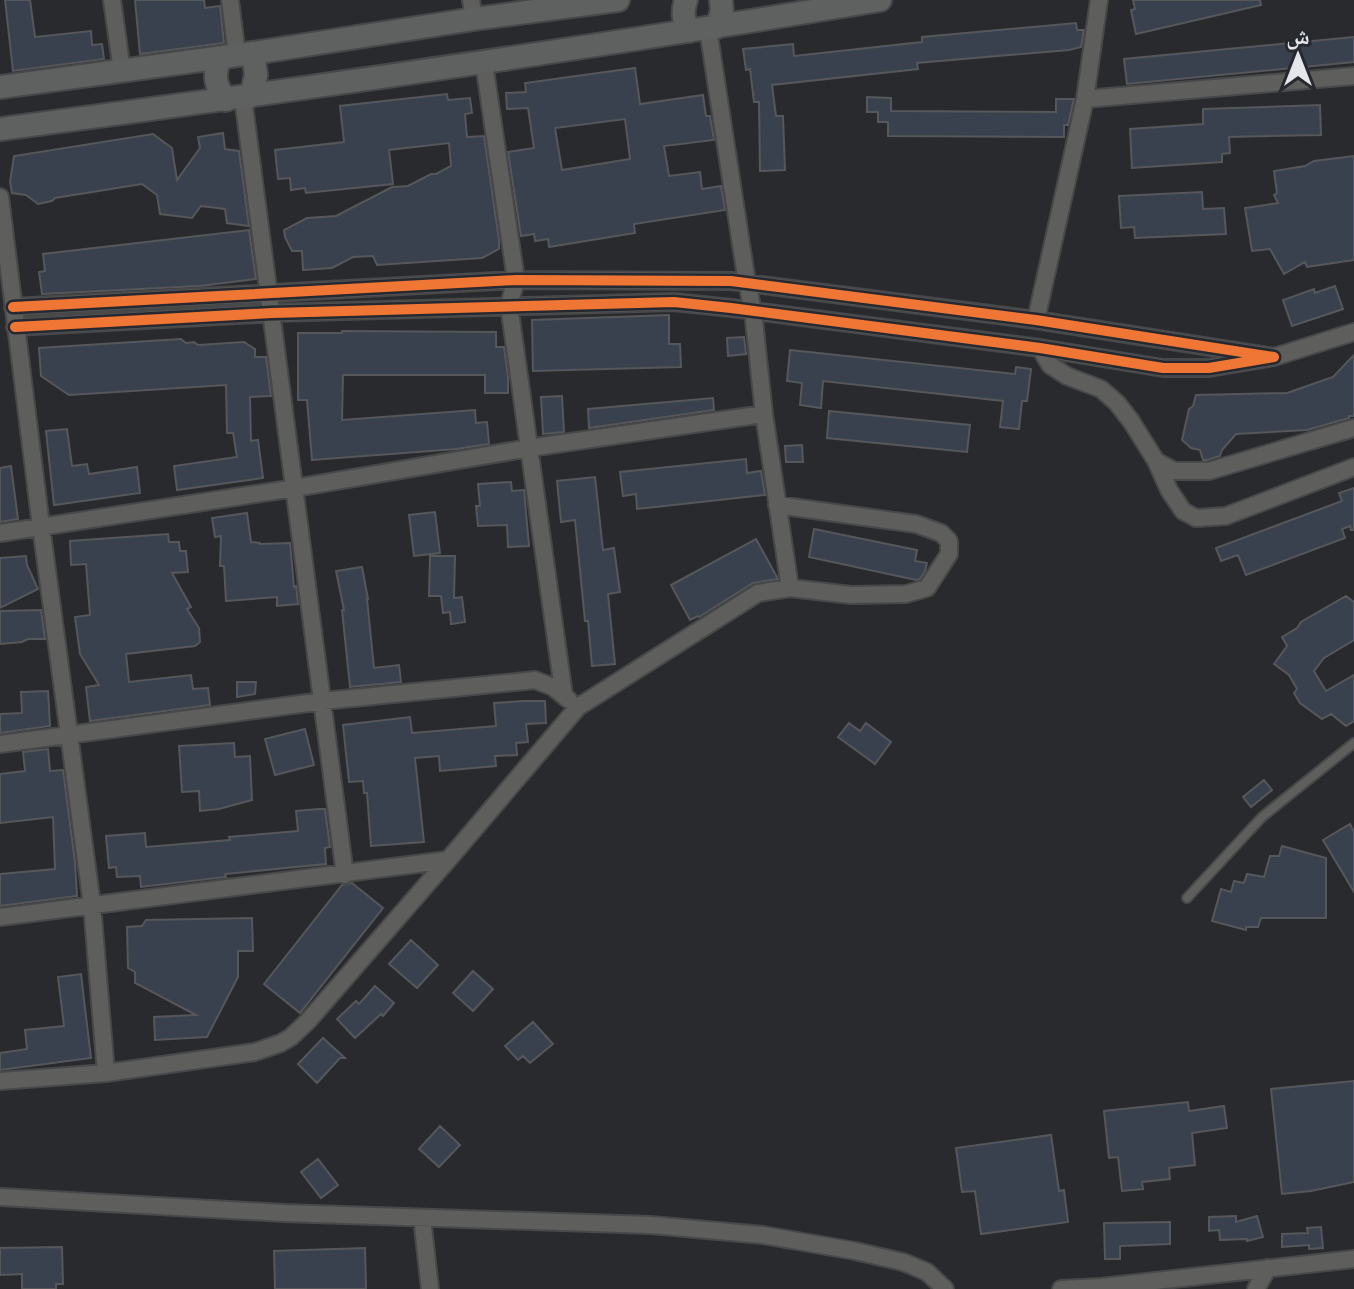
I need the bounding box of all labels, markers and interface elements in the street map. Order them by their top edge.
north arrow [1258,16,1338,96]
text: ش [1286,20,1310,52]

